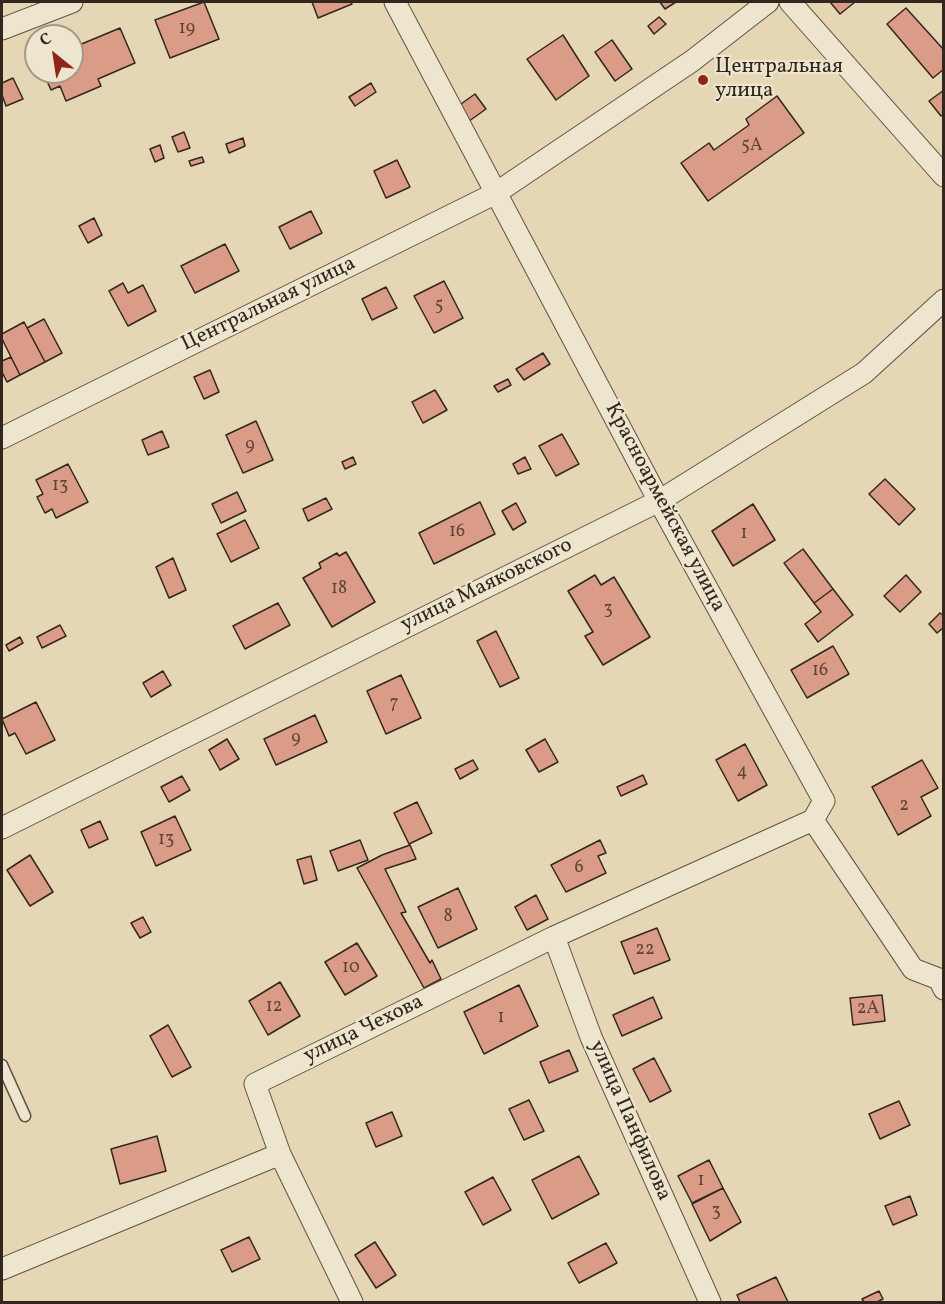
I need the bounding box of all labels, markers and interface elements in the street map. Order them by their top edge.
house number: 19 [179,19,195,41]
north arrow [24,24,84,84]
text: С [36,28,56,52]
place label: Центральная улица [715,55,843,105]
marker: Центральная улица [696,73,710,87]
house number: 5А [741,136,763,158]
street label: Центральная улица [178,252,360,358]
house number: 5 [435,296,443,318]
street label: Красноармейская улица [598,399,730,617]
house number: 9 [245,436,255,458]
house number: 13 [52,476,68,498]
house number: 16 [449,522,465,544]
house number: 1 [741,524,747,546]
street label: улица Маяковского [397,533,577,639]
house number: 18 [331,579,347,601]
house number: 3 [603,600,613,622]
house number: 16 [812,661,828,683]
house number: 7 [390,694,398,716]
house number: 9 [291,729,301,751]
house number: 4 [737,762,747,784]
house number: 2 [899,796,909,818]
house number: 13 [158,830,174,852]
house number: 6 [574,858,584,880]
house number: 8 [443,907,453,929]
house number: 22 [635,940,655,962]
house number: 10 [342,958,360,980]
street label: улица Чехова [300,990,428,1070]
house number: 12 [266,997,282,1019]
house number: 2А [857,999,879,1021]
house number: 1 [498,1008,504,1030]
street label: улица Панфилова [582,1037,676,1205]
house number: 1 [698,1171,704,1193]
house number: 3 [711,1202,721,1224]

